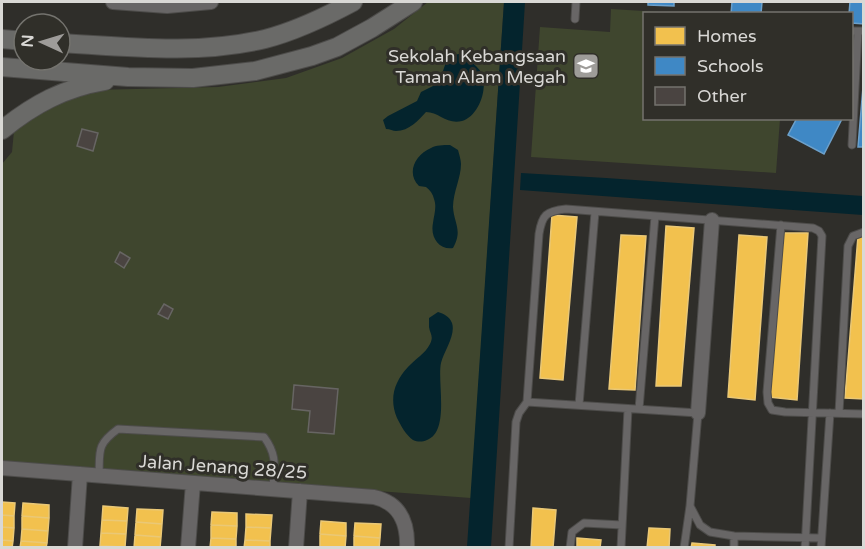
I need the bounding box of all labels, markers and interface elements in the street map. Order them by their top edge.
north arrow [12,12,72,72]
legend [643,12,853,120]
text: Homes [697,25,757,47]
text: N [18,34,38,48]
place label: Sekolah Kebangsaan Taman Alam Megah [388,45,566,88]
school or university icon: Sekolah Kebangsaan Taman Alam Megah [571,51,601,81]
text: Schools [697,55,764,77]
text: Other [697,85,747,107]
street label: Jalan Jenang 28/25 [138,450,308,484]

